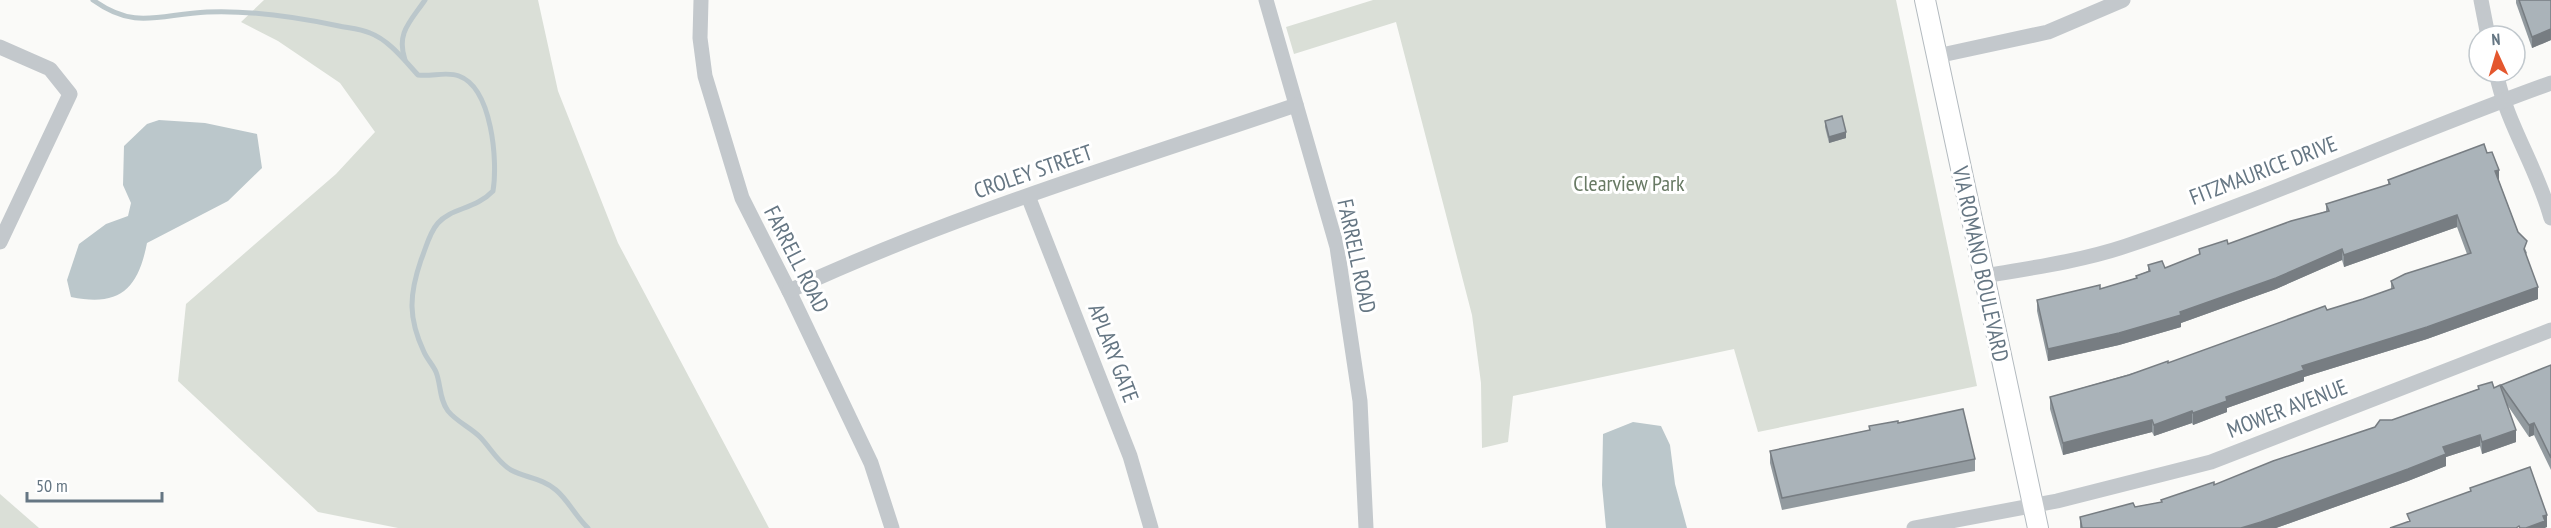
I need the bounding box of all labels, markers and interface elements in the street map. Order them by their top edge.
north arrow [2467,24,2527,84]
text: N [2491,29,2501,49]
street label: FITZMAURICE DRIVE [2185,129,2341,211]
street label: CROLEY STREET [970,138,1096,204]
street label: VIA ROMANO BOULEVARD [1946,163,2015,364]
park label: Clearview Park [1573,169,1685,197]
street label: FARRELL ROAD [1331,196,1383,316]
street label: FARRELL ROAD [758,201,836,317]
street label: APLARY GATE [1082,300,1146,406]
street label: MOWER AVENUE [2223,372,2351,444]
scale bar [27,465,162,503]
text: 50 m [36,474,68,497]

